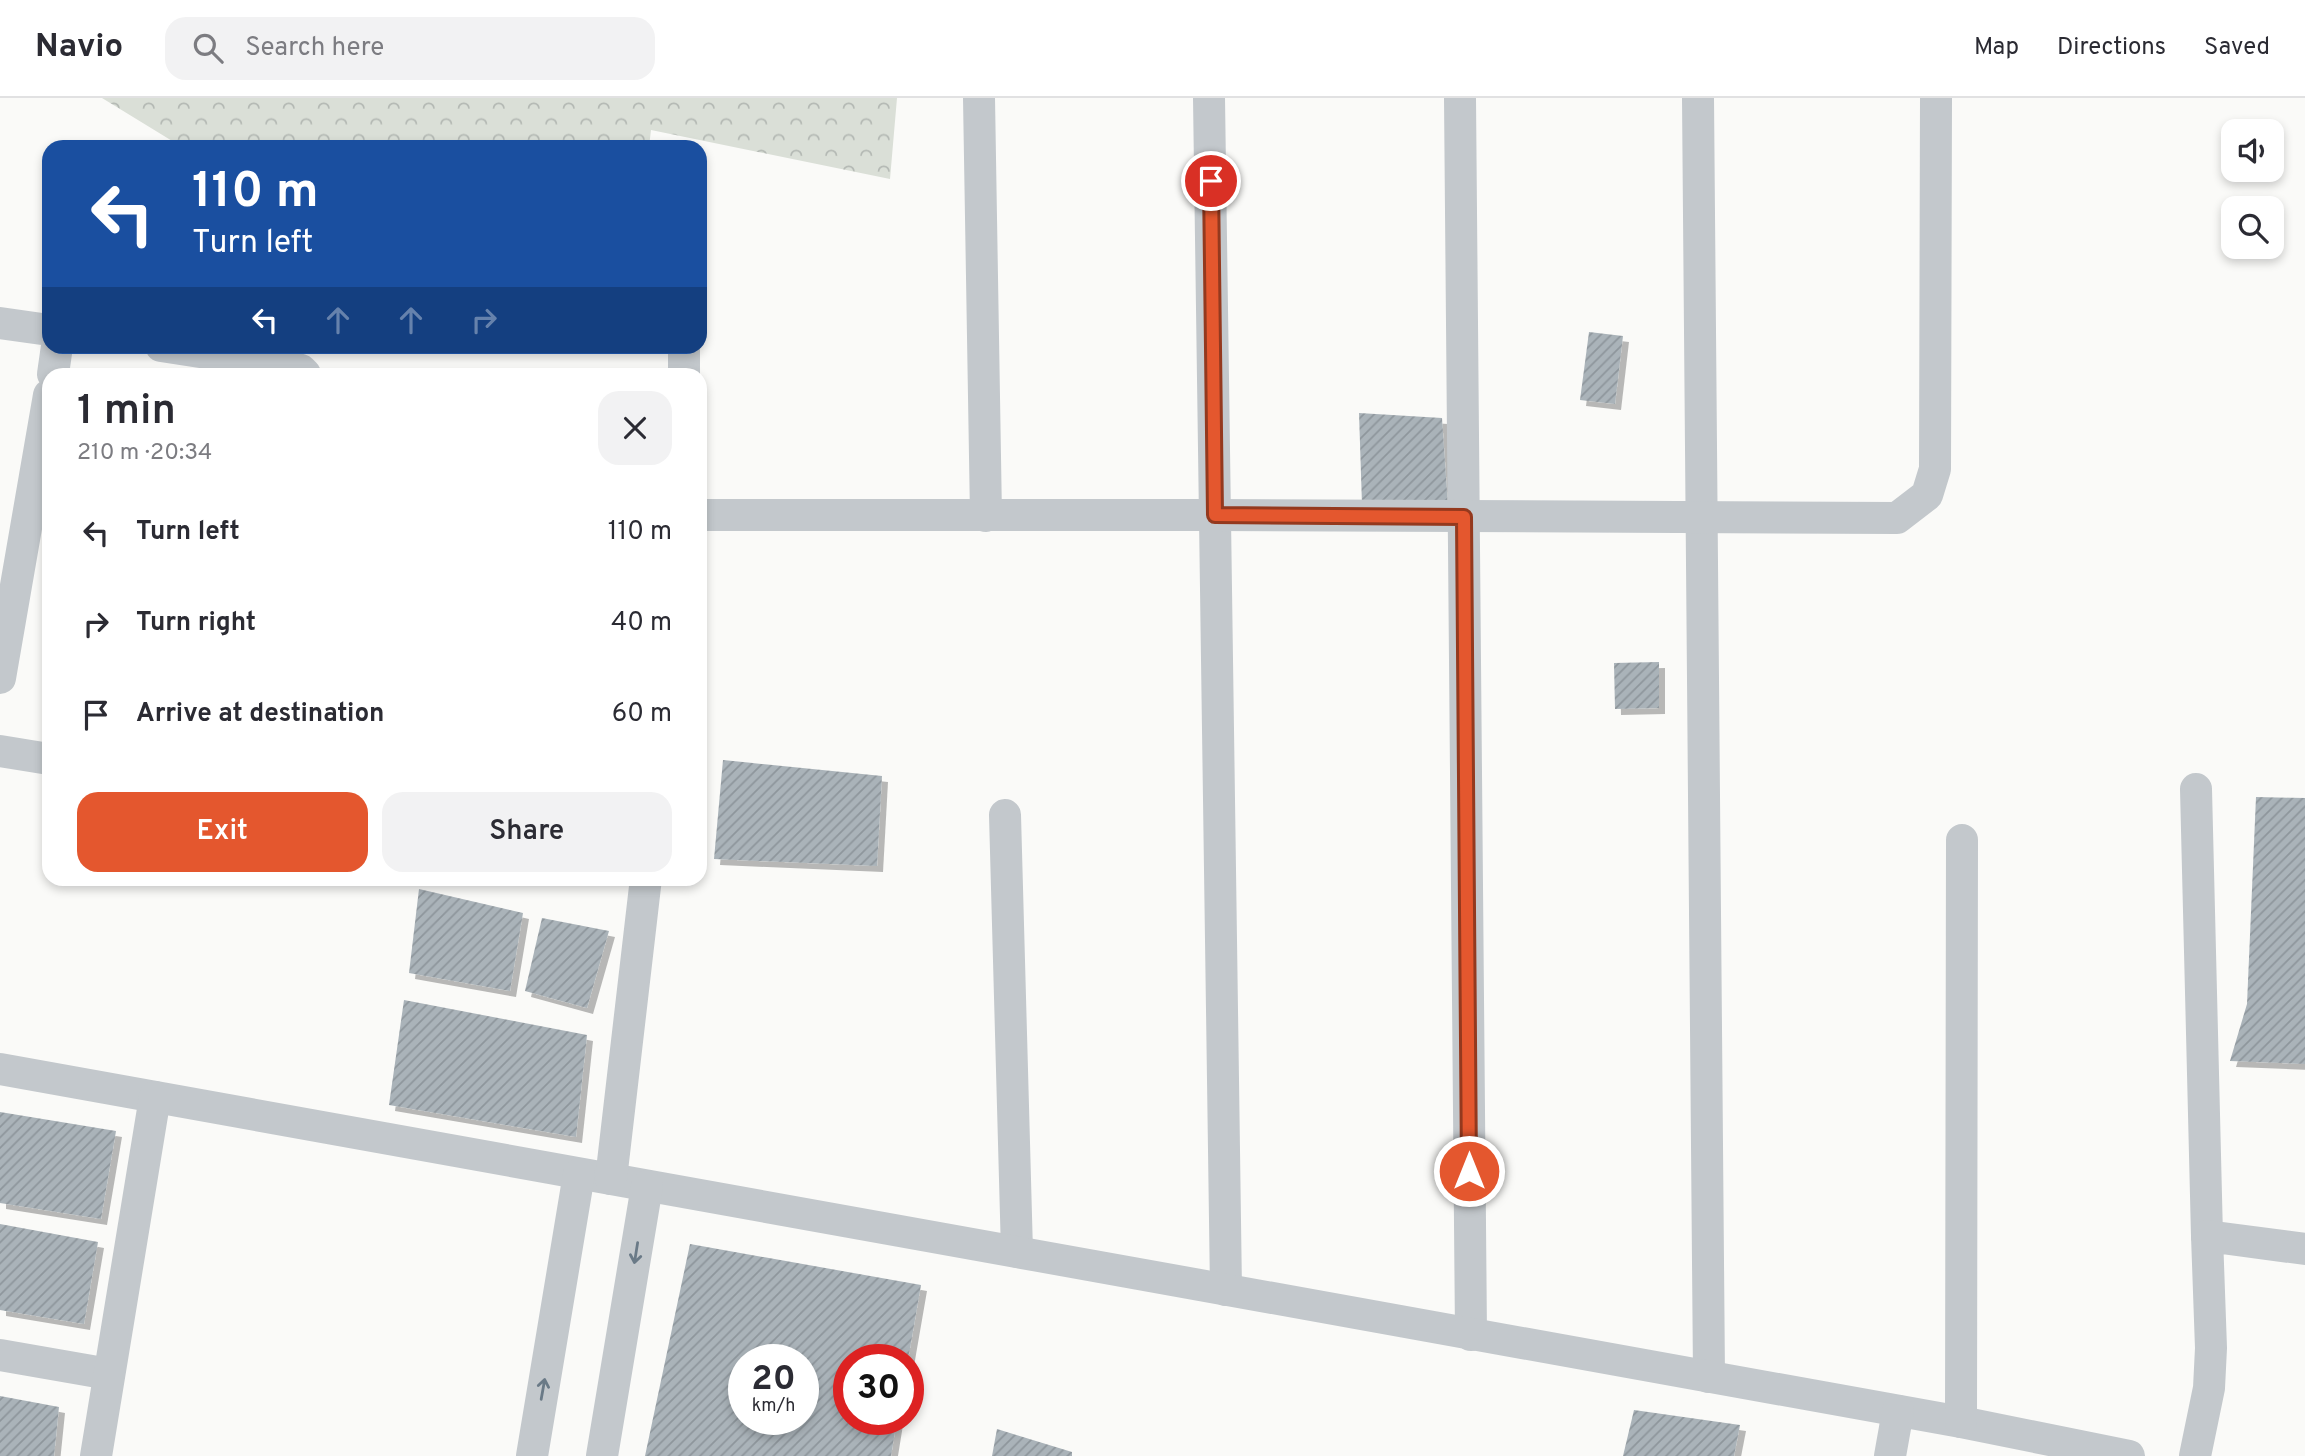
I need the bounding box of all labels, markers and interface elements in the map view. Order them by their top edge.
search box [165,17,655,80]
text: Navio [35,27,123,69]
icon: search [189,29,227,67]
text: Search here [245,32,384,65]
text: Map [1974,33,2019,63]
text: Directions [2057,33,2166,63]
text: Saved [2204,33,2270,63]
map controls [2221,119,2284,259]
button: sound [2221,119,2284,182]
pin [1181,151,1241,211]
icon: arrive [1192,162,1230,200]
text: 110 m [192,163,319,225]
icon: left [77,168,168,259]
button: search [2221,196,2284,259]
text: Turn left [192,224,313,264]
icon: left [246,301,284,339]
icon: ahead [319,301,357,339]
icon: ahead [392,301,430,339]
icon: right [465,301,503,339]
text: 1 min [77,386,176,439]
button: close [598,391,672,465]
text: 210 m · 20:34 [77,439,212,468]
icon: left [77,514,115,552]
text: Turn left [136,516,240,549]
text: 110 m [608,516,672,549]
icon: right [77,605,115,643]
text: Turn right [136,607,256,640]
text: 40 m [611,607,672,640]
icon: arrive [77,696,115,734]
text: Arrive at destination [136,698,384,731]
text: 60 m [612,698,672,731]
button: Exit [77,792,368,872]
button: Share [382,792,672,872]
position arrow [1432,1134,1506,1208]
one-way arrow [629,1241,642,1264]
speed limit sign: 30 [833,1344,924,1435]
text: 20 [751,1358,796,1402]
one-way arrow [537,1378,550,1401]
text: km/h [752,1395,795,1418]

